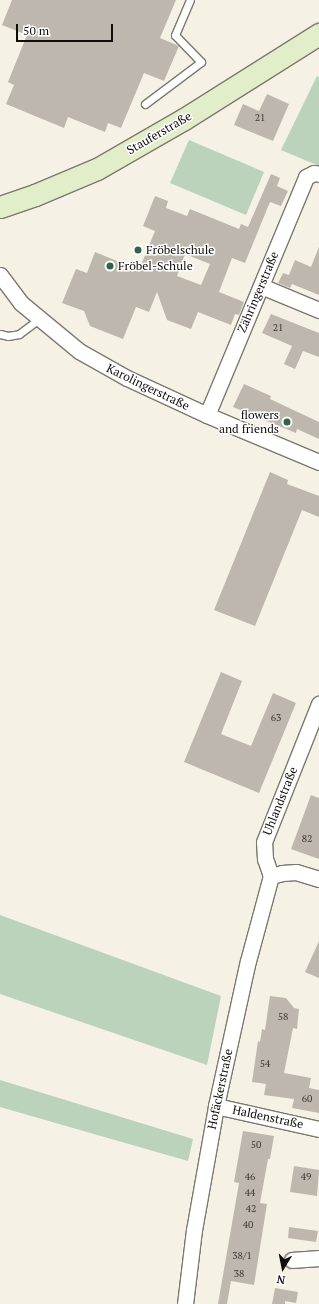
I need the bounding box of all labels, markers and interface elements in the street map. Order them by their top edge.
scale bar [18,16,115,42]
text: 50 m [23,23,49,38]
street label: Stauferstraße [124,109,194,157]
house number: 21 [255,112,265,124]
place label: Fröbelschule [146,243,214,257]
marker: Fröbelschule [133,245,143,255]
street label: Zähringerstraße [234,249,282,335]
place label: Fröbel-Schule [118,259,193,273]
marker: Fröbel-Schule [105,261,115,271]
house number: 21 [273,322,283,334]
street label: Karolingerstraße [104,361,192,413]
place label: flowers and friends [219,408,279,436]
marker: flowers and friends [282,417,292,427]
house number: 63 [271,712,281,724]
street label: Uhlandstraße [260,765,300,837]
house number: 82 [302,833,312,845]
house number: 58 [278,1011,288,1023]
street label: Hofäckerstraße [204,1047,236,1131]
house number: 54 [260,1058,270,1070]
house number: 60 [302,1093,312,1105]
street label: Haldenstraße [231,1102,305,1132]
house number: 50 [251,1139,261,1151]
house number: 46 [245,1171,255,1183]
house number: 49 [301,1171,311,1183]
house number: 44 [245,1187,255,1199]
house number: 42 [246,1203,256,1215]
house number: 40 [243,1219,253,1231]
north arrow [263,1248,303,1288]
house number: 38/1 [232,1250,252,1262]
house number: 38 [234,1268,244,1280]
text: N [276,1272,286,1287]

